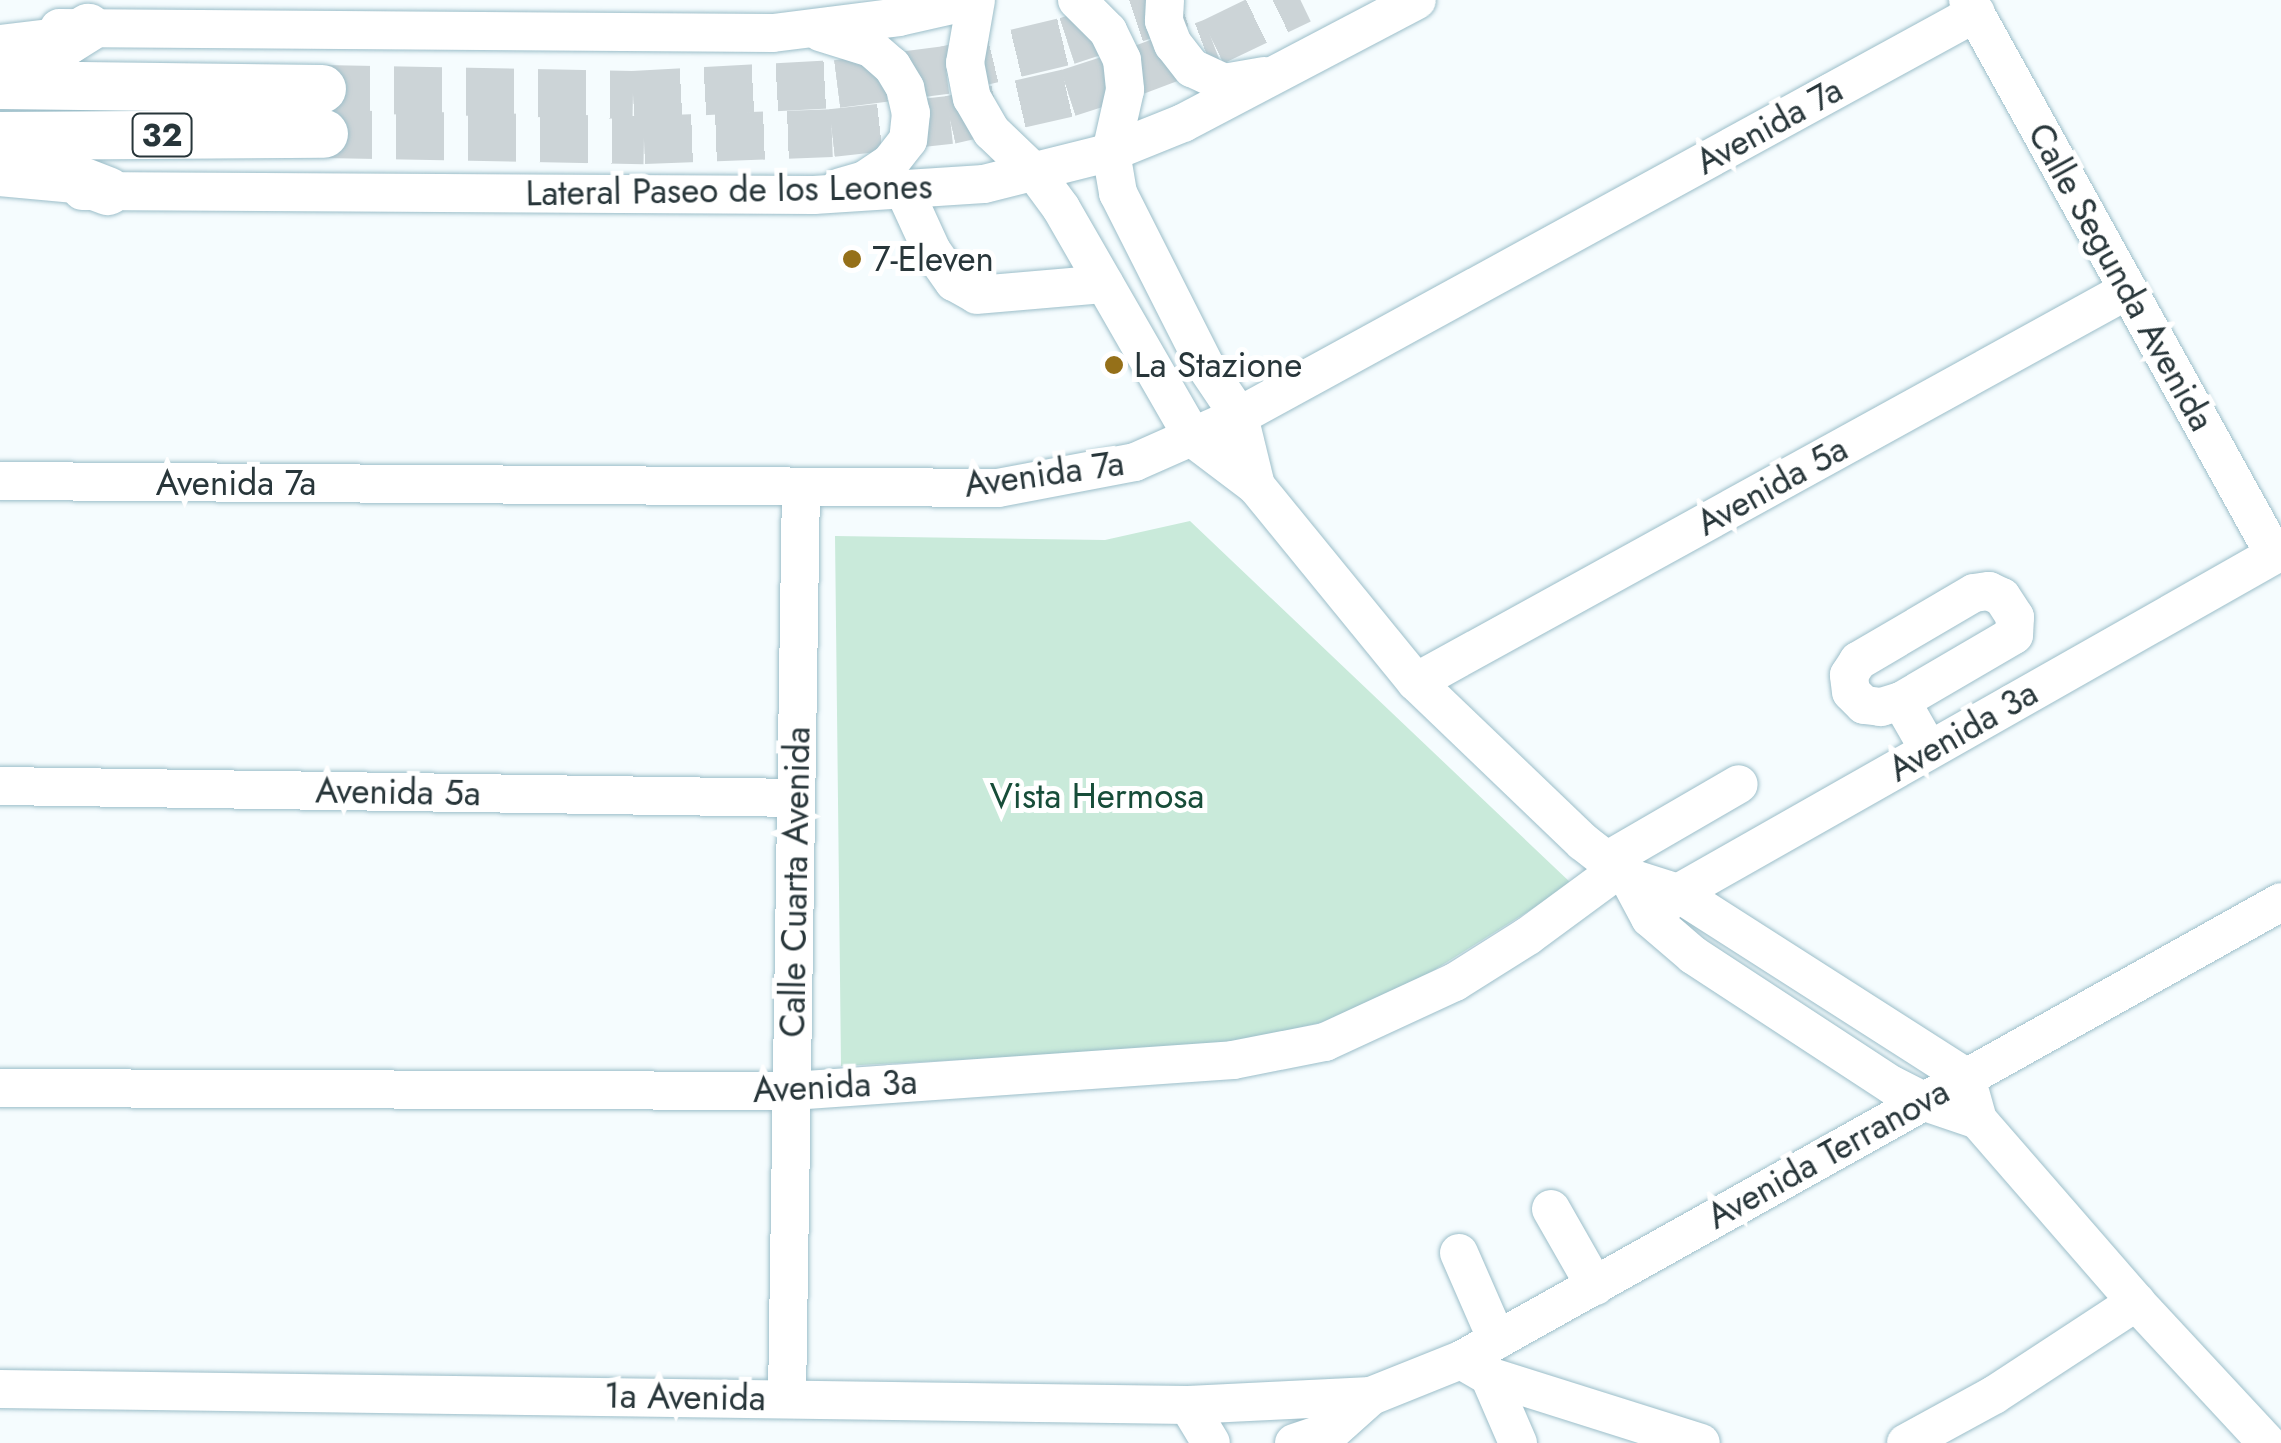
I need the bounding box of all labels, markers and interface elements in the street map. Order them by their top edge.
street label: Avenida 7a [1689,69,1849,183]
road number: 32 [130,108,194,162]
street label: Calle Segunda Avenida [2019,116,2223,438]
street label: Lateral Paseo de los Leones [525,165,933,215]
place label: 7-Eleven [872,238,994,280]
marker: 7-Eleven [841,248,863,270]
place label: La Stazione [1134,344,1302,386]
marker: La Stazione [1103,354,1125,376]
street label: Avenida 5a [1689,427,1855,545]
street label: Avenida 7a [961,442,1127,506]
street label: Avenida 7a [156,462,316,504]
street label: Avenida 3a [1881,672,2045,790]
street label: Calle Cuarta Avenida [771,726,819,1038]
street label: Avenida 5a [315,770,481,814]
park label: Vista Hermosa [990,775,1204,817]
street label: Avenida 3a [752,1061,918,1111]
street label: Avenida Terranova [1700,1070,1956,1238]
street label: 1a Avenida [604,1375,766,1419]

